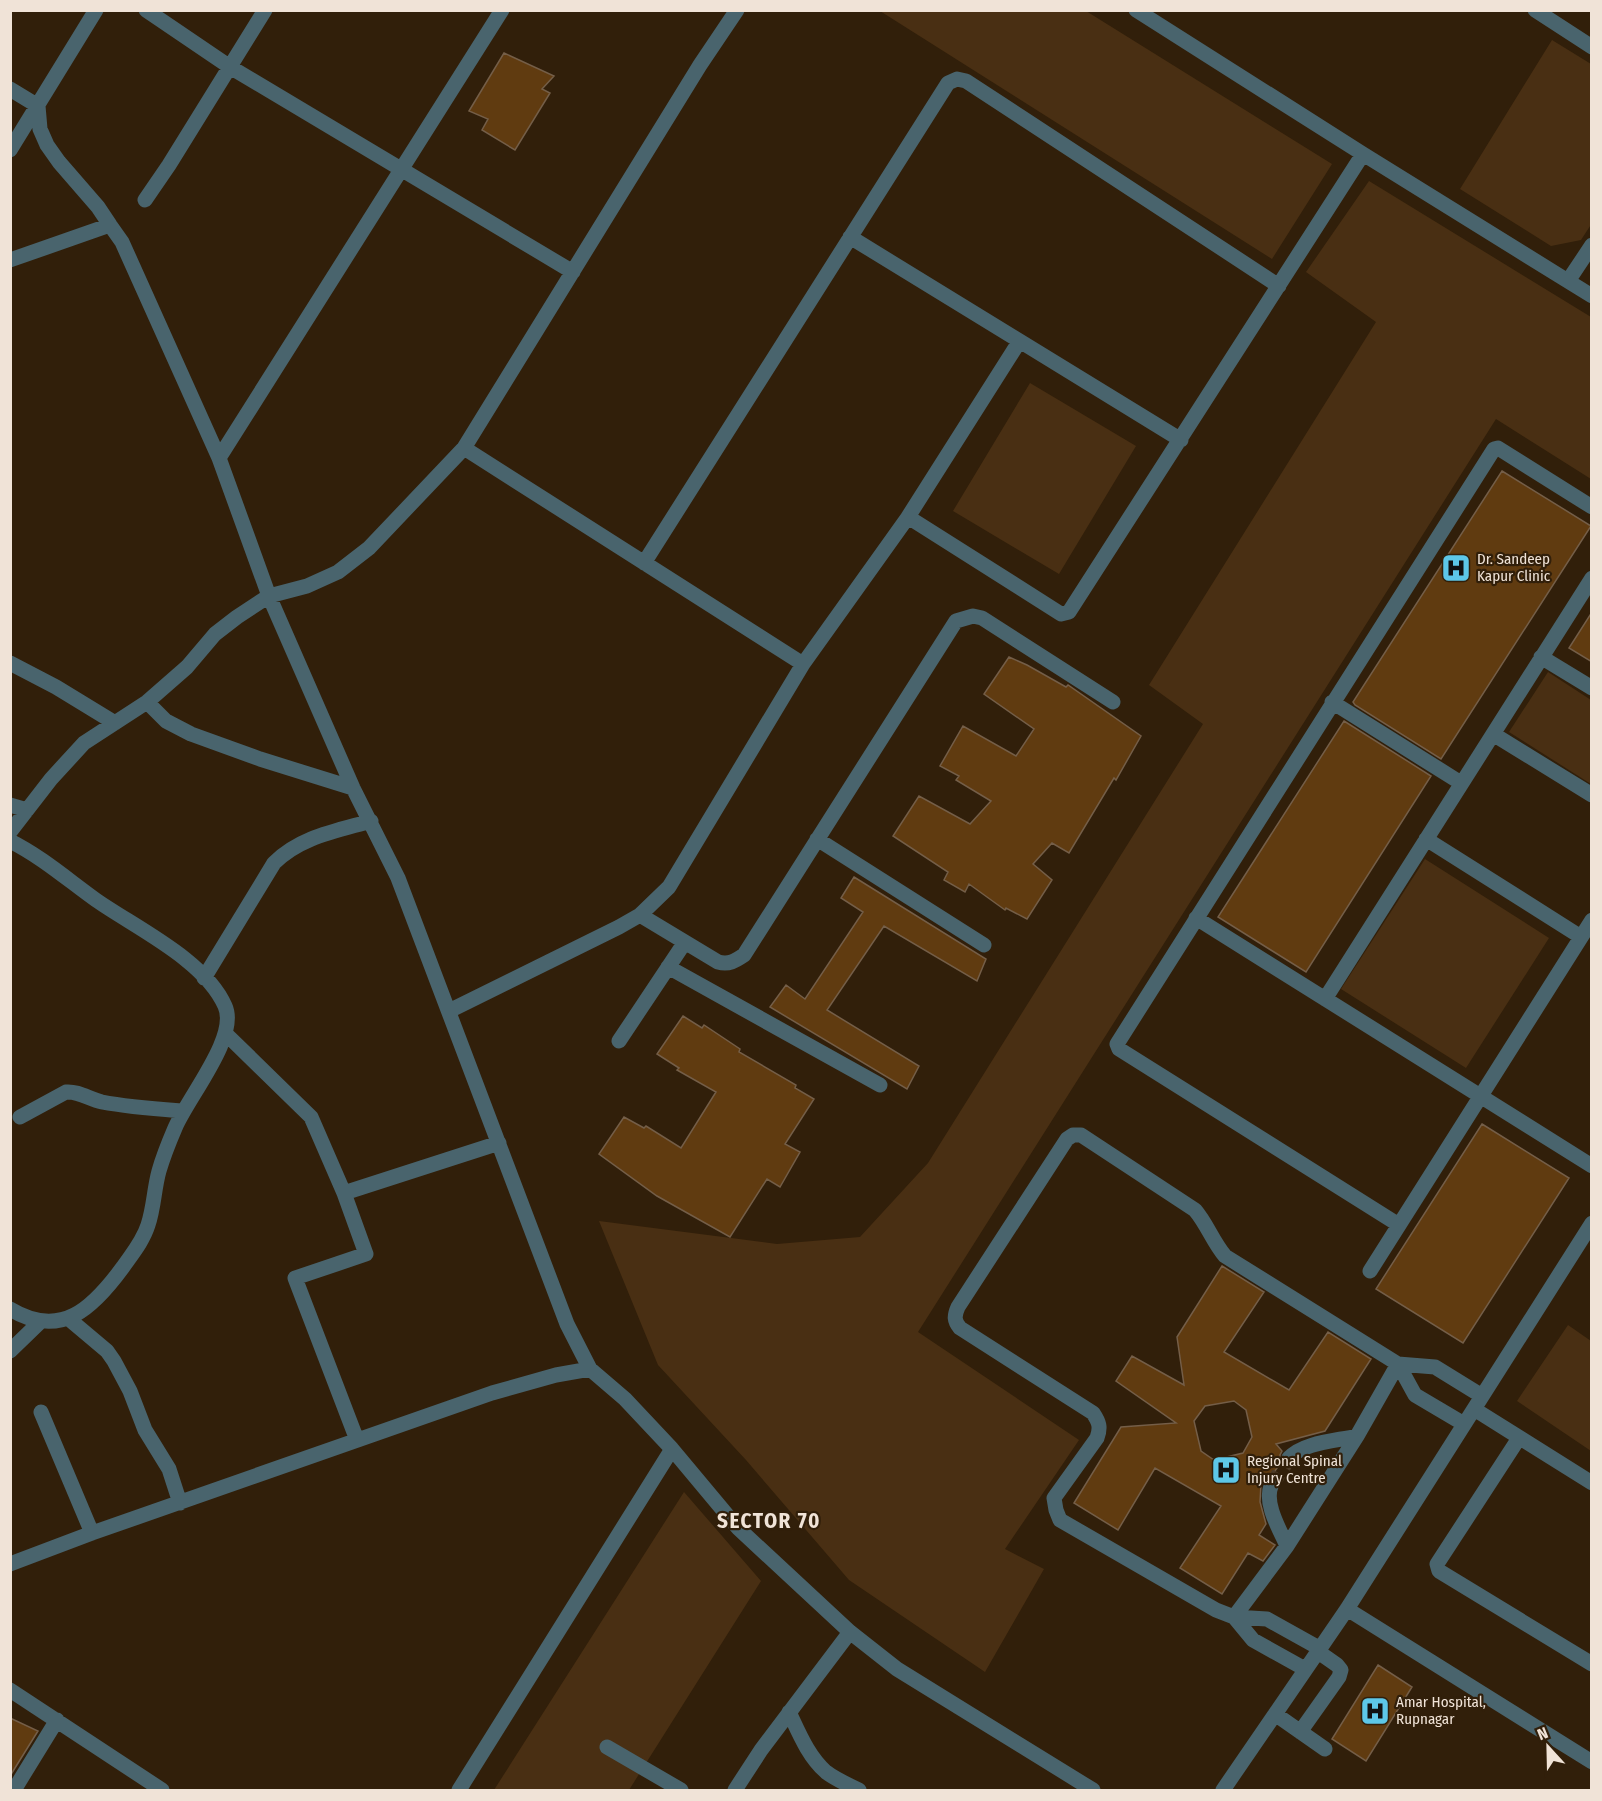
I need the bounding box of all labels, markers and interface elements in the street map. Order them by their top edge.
place label: Dr. Sandeep Kapur Clinic [1477,550,1551,585]
hospital icon: Dr. Sandeep Kapur Clinic [1440,552,1472,584]
place label: Regional Spinal Injury Centre [1247,1452,1342,1487]
hospital icon: Regional Spinal Injury Centre [1210,1454,1242,1486]
district label: SECTOR 70 [717,1508,821,1534]
place label: Amar Hospital, Rupnagar [1396,1693,1486,1728]
hospital icon: Amar Hospital, Rupnagar [1359,1695,1391,1727]
north arrow [1518,1717,1578,1777]
text: N [1535,1723,1551,1744]

